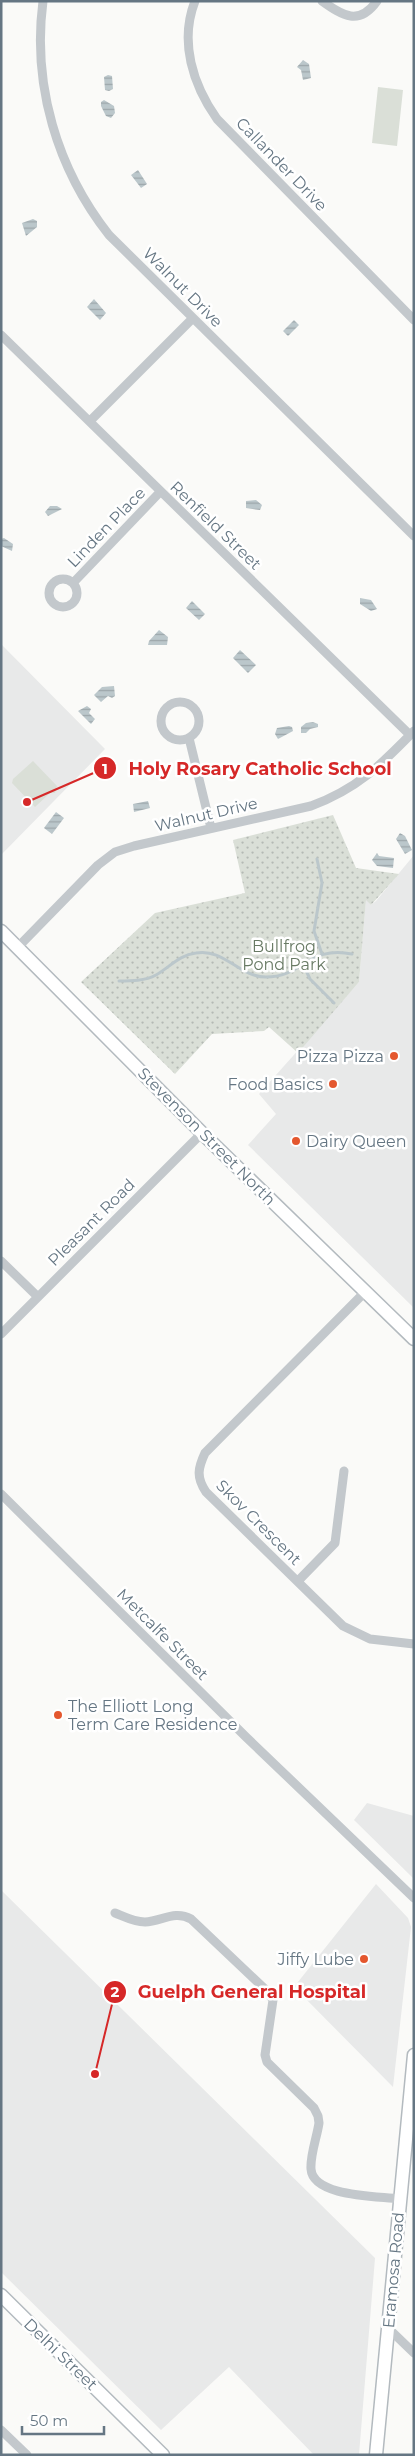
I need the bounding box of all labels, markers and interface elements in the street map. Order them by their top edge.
street label: Callander Drive [232,114,331,215]
street label: Walnut Drive [139,244,226,331]
street label: Renfield Street [166,477,265,574]
street label: Linden Place [63,483,149,571]
callout: Holy Rosary Catholic School [93,752,401,785]
text: Holy Rosary Catholic School [128,758,392,780]
text: 1 [102,759,108,778]
street label: Walnut Drive [153,793,259,836]
park label: Bullfrog Pond Park [242,937,326,974]
place label: Pizza Pizza [297,1047,384,1066]
marker: Pizza Pizza [388,1050,400,1062]
street label: Stevenson Street North [134,1064,279,1209]
place label: Food Basics [228,1075,323,1094]
marker: Food Basics [327,1078,339,1090]
place label: Dairy Queen [306,1132,406,1151]
marker: Dairy Queen [290,1135,302,1147]
street label: Pleasant Road [44,1175,139,1270]
street label: Skov Crescent [212,1476,306,1569]
street label: Metcalfe Street [113,1585,213,1684]
place label: The Elliott Long Term Care Residence [68,1697,237,1734]
marker: The Elliott Long Term Care Residence [52,1709,64,1721]
place label: Jiffy Lube [277,1950,354,1969]
marker: Jiffy Lube [358,1953,370,1965]
callout: Guelph General Hospital [102,1975,376,2008]
text: Guelph General Hospital [138,1981,366,2003]
text: 2 [111,1982,120,2001]
street label: Eramosa Road [379,2211,408,2329]
street label: Delhi Street [20,2315,102,2394]
scale bar [22,2404,105,2436]
text: 50 m [30,2411,68,2430]

